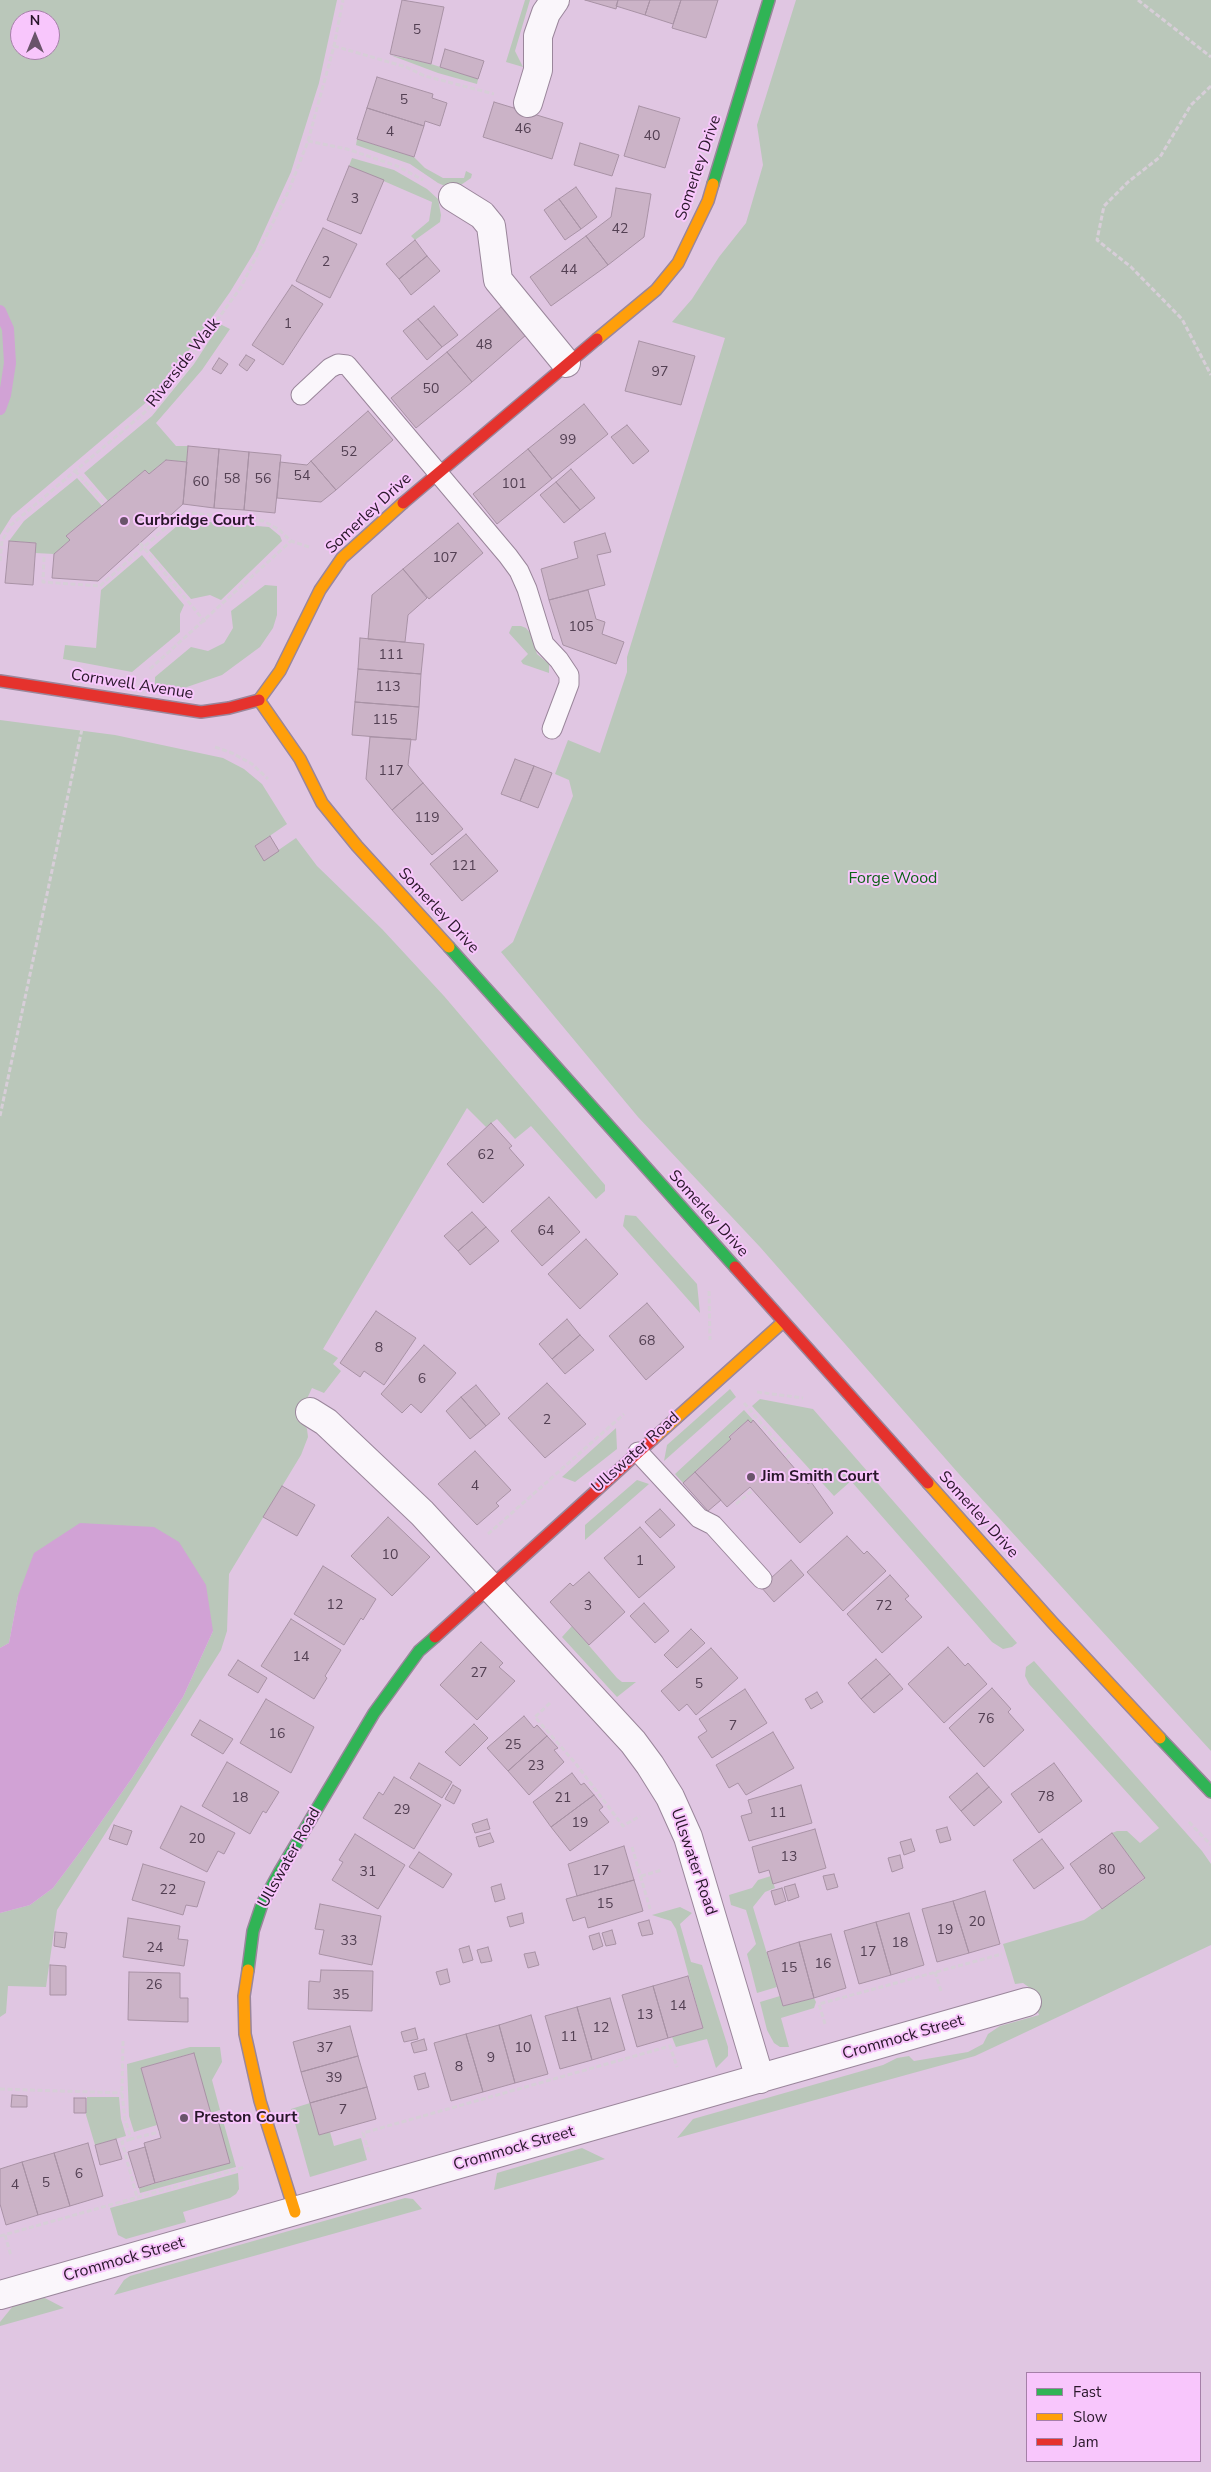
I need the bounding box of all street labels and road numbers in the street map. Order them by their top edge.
street label: Somerley Drive [672,113,726,223]
street label: Riverside Walk [143,315,225,411]
street label: Somerley Drive [322,469,416,559]
street label: Cornwell Avenue [69,666,195,704]
street label: Somerley Drive [393,864,483,958]
street label: Somerley Drive [664,1167,752,1261]
street label: Ullswater Road [588,1409,684,1497]
street label: Somerley Drive [934,1468,1022,1562]
street label: Ullswater Road [255,1805,325,1911]
street label: Ullswater Road [666,1806,720,1918]
street label: Crommock Street [840,2012,966,2064]
street label: Crommock Street [451,2123,577,2175]
street label: Crommock Street [61,2234,187,2286]

